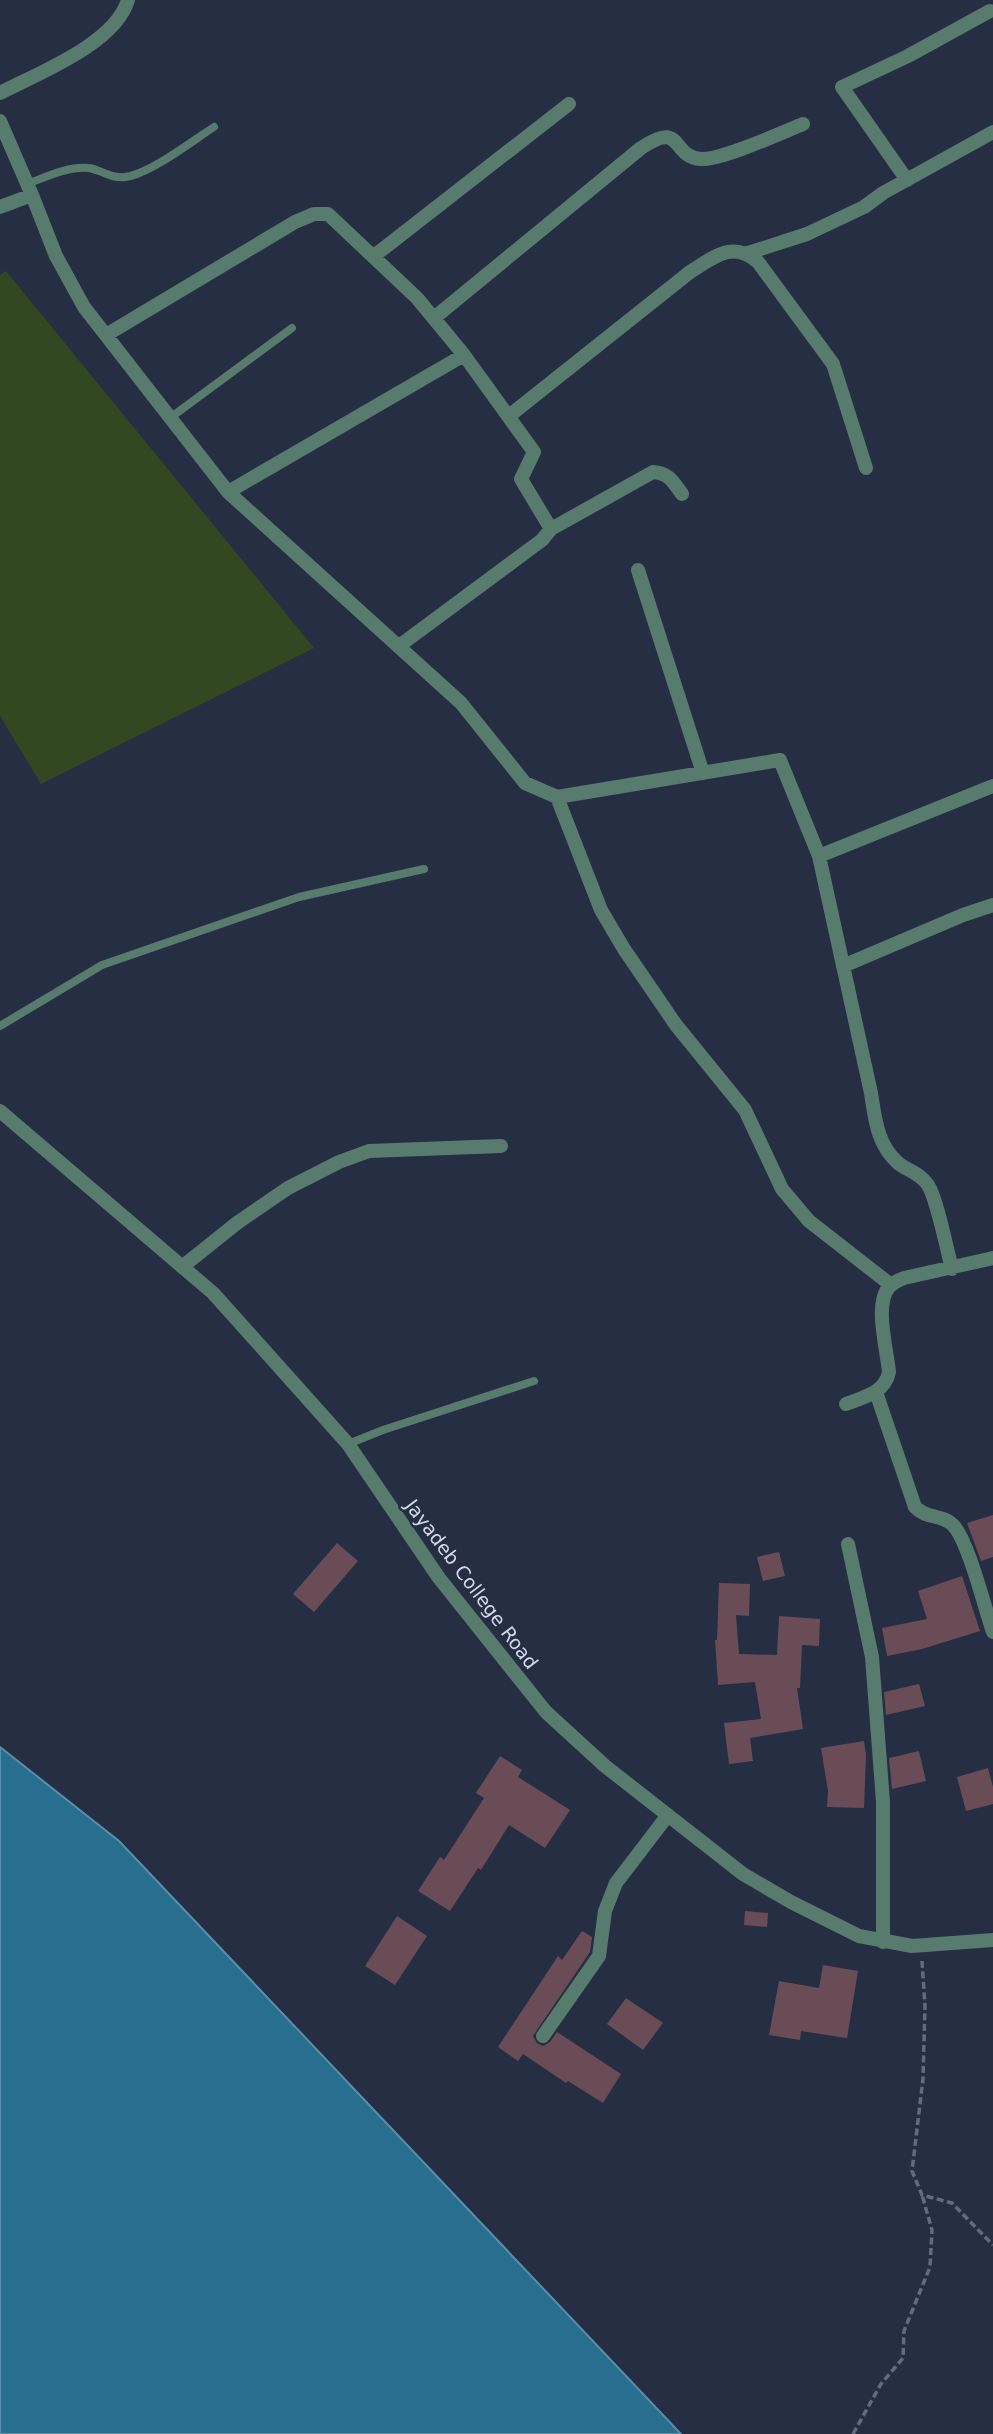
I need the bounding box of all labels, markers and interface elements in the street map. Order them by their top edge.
street label: Jayadeb College Road [400,1494,543,1673]

